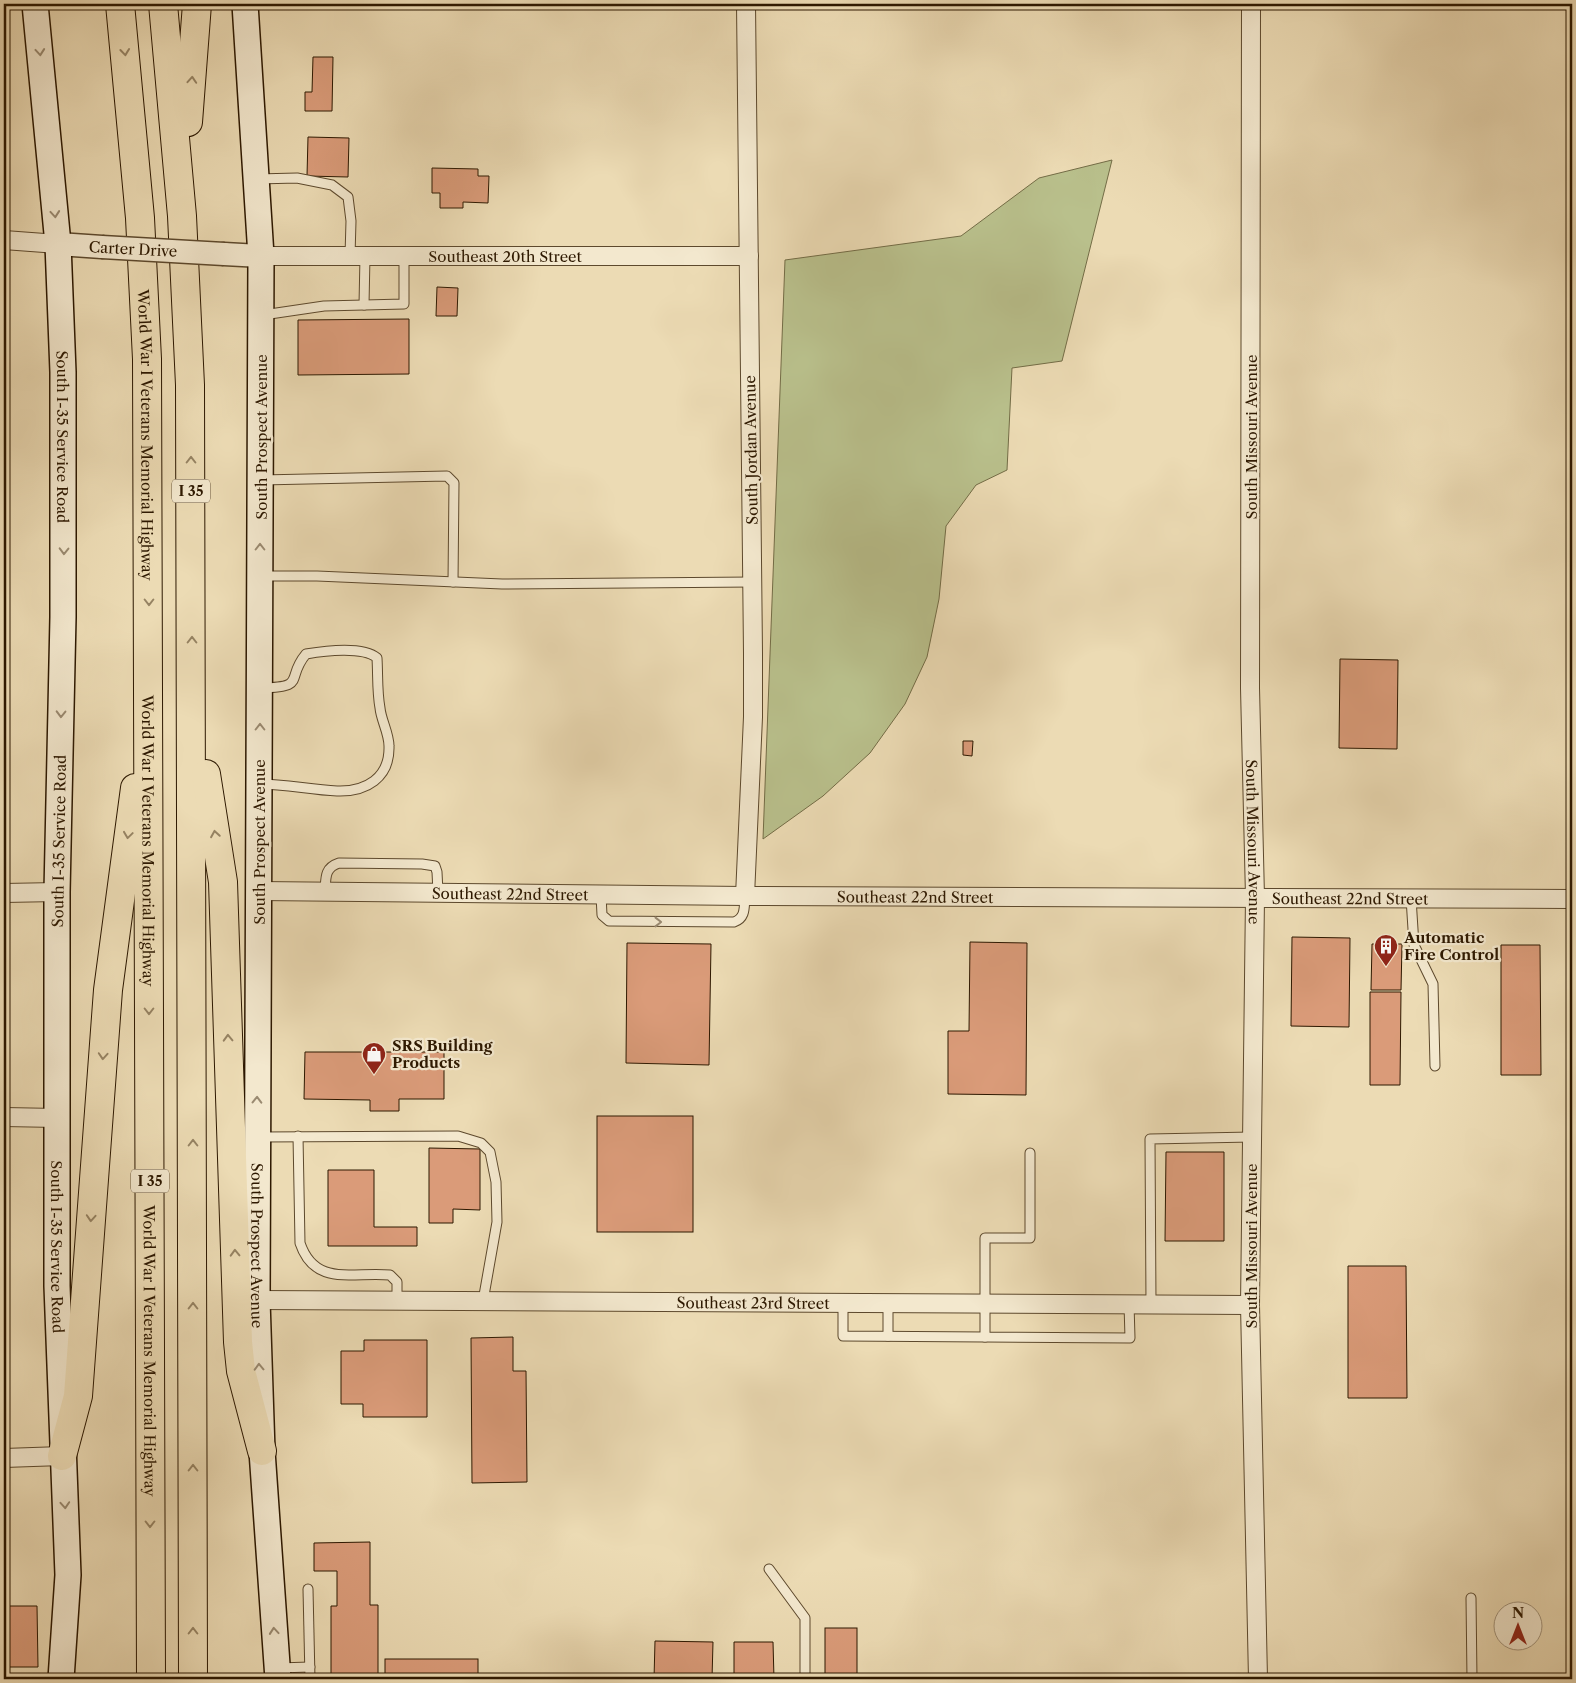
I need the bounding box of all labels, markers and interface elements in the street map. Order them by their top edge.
one-way arrow [119,48,130,56]
one-way arrow [35,49,46,57]
one-way arrow [186,75,197,83]
one-way arrow [49,210,60,218]
street label: Carter Drive [88,237,178,261]
street label: Southeast 20th Street [428,247,583,266]
street label: World War I Veterans Memorial Highway [134,288,157,581]
street label: South I-35 Service Road [53,350,73,523]
street label: South Prospect Avenue [252,354,271,520]
street label: South Missouri Avenue [1242,355,1261,519]
street label: South Jordan Avenue [740,375,762,525]
one-way arrow [186,456,196,464]
road number: I 35 [172,480,210,502]
one-way arrow [255,543,265,551]
one-way arrow [59,548,69,556]
one-way arrow [144,598,154,606]
one-way arrow [187,636,197,644]
street label: World War I Veterans Memorial Highway [139,694,158,987]
one-way arrow [56,710,66,718]
one-way arrow [255,723,265,731]
street label: South I-35 Service Road [48,755,70,927]
street label: South Prospect Avenue [250,759,269,925]
street label: South Missouri Avenue [1242,759,1265,925]
one-way arrow [210,830,221,838]
one-way arrow [124,831,134,839]
street label: Southeast 22nd Street [432,883,589,904]
street label: Southeast 22nd Street [837,887,994,906]
street label: Southeast 22nd Street [1272,888,1429,908]
one-way arrow [654,916,662,927]
place label: Automatic Fire Control [1403,928,1499,964]
building icon: Automatic Fire Control [1373,933,1399,967]
one-way arrow [144,1008,154,1015]
one-way arrow [222,1034,233,1042]
place label: SRS Building Products [392,1036,493,1072]
shop icon: SRS Building Products [361,1041,387,1075]
one-way arrow [98,1052,109,1060]
one-way arrow [252,1096,262,1104]
one-way arrow [188,1139,198,1146]
street label: South I-35 Service Road [47,1160,68,1333]
street label: South Prospect Avenue [247,1163,267,1329]
street label: South Missouri Avenue [1242,1164,1261,1328]
road number: I 35 [131,1170,169,1192]
street label: World War I Veterans Memorial Highway [140,1204,160,1497]
one-way arrow [86,1214,97,1222]
one-way arrow [230,1248,240,1256]
street label: Southeast 23rd Street [676,1293,830,1312]
one-way arrow [188,1301,198,1309]
one-way arrow [254,1363,264,1371]
one-way arrow [188,1464,198,1472]
one-way arrow [60,1501,71,1509]
one-way arrow [145,1520,155,1528]
north arrow [1494,1600,1544,1650]
text: N [1512,1604,1524,1622]
one-way arrow [188,1626,198,1634]
one-way arrow [269,1626,280,1634]

